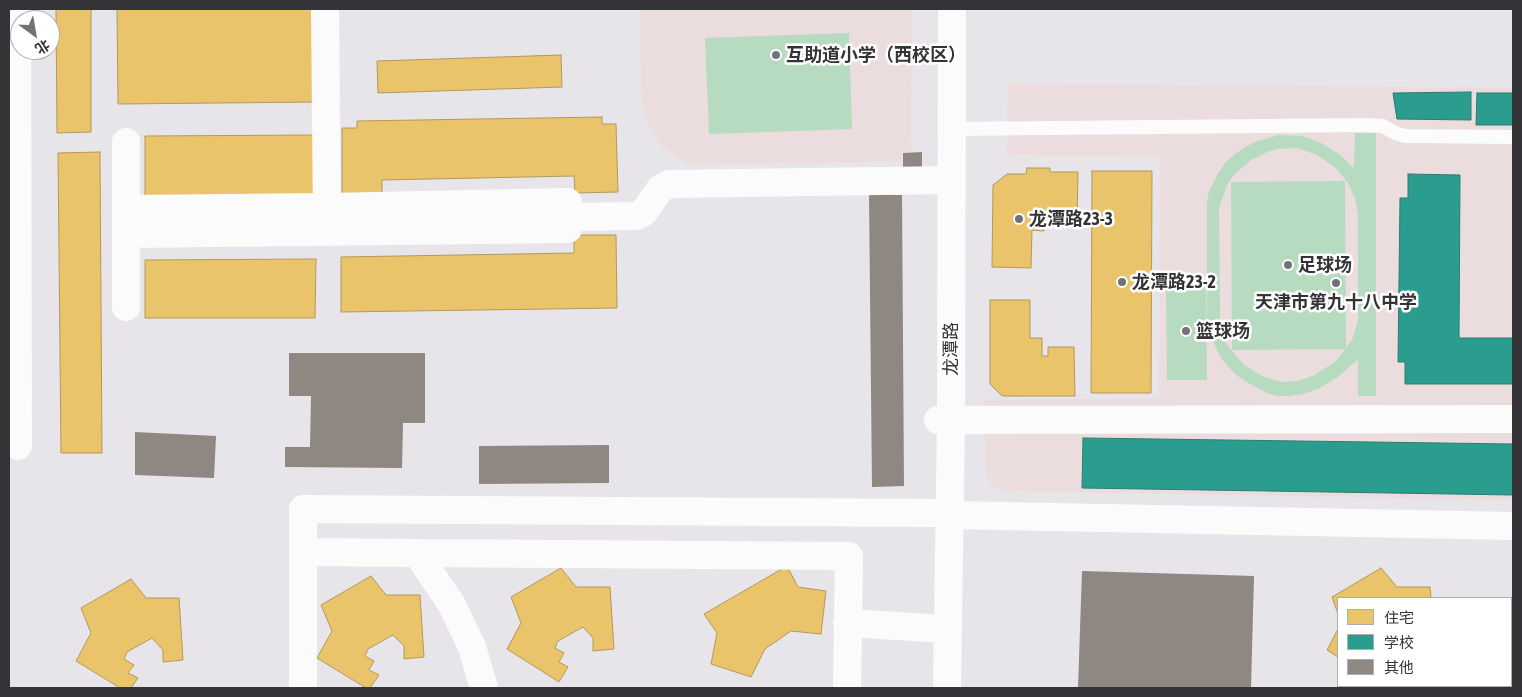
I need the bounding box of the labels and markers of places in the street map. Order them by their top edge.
place label: 互助道小学（西校区） [786,44,966,66]
marker: 互助道小学（西校区） [770,49,782,61]
place label: 龙潭路23-3 [1029,208,1113,230]
marker: 龙潭路23-3 [1013,213,1025,225]
place label: 足球场 [1298,254,1352,276]
marker: 足球场 [1282,259,1294,271]
place label: 龙潭路23-2 [1132,271,1216,293]
marker: 龙潭路23-2 [1116,276,1128,288]
marker: 天津市第九十八中学 [1330,277,1342,289]
place label: 天津市第九十八中学 [1255,291,1417,313]
place label: 篮球场 [1196,320,1250,342]
marker: 篮球场 [1180,325,1192,337]

